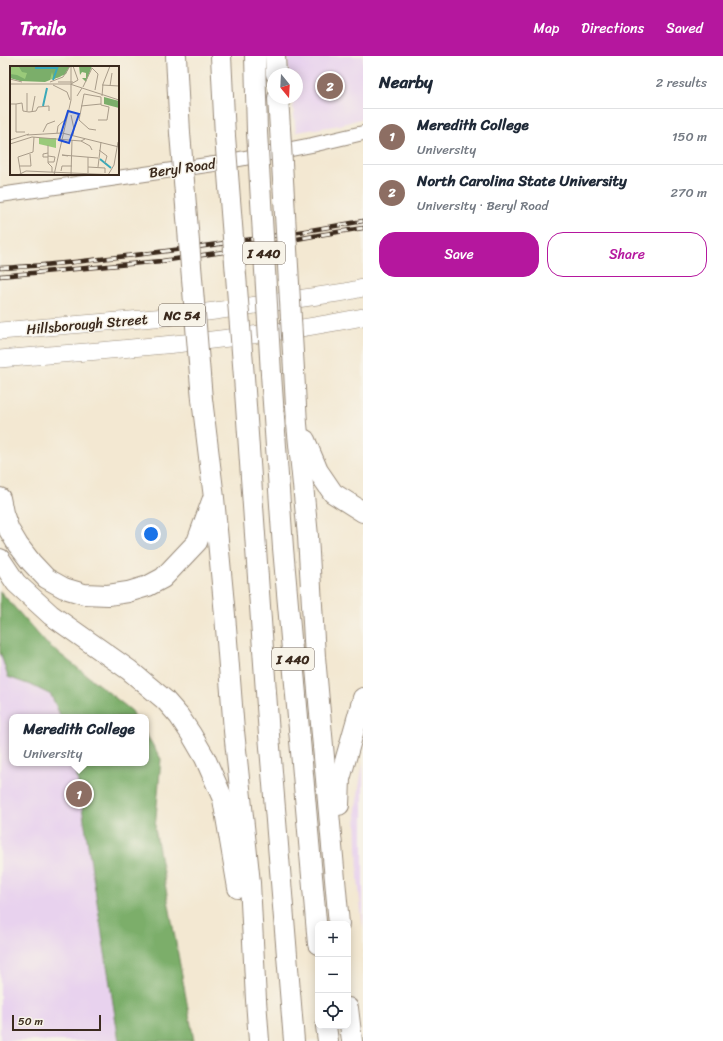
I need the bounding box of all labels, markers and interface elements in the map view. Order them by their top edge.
text: Trailo [20,12,66,45]
text: Map [533,16,559,41]
text: Directions [581,16,644,41]
text: Saved [666,16,703,41]
inset map [10,66,119,175]
text: Nearby [379,67,433,97]
north arrow [267,68,303,104]
pin: 2 [317,71,343,101]
text: 2 results [656,71,707,94]
text: Meredith College [417,112,529,138]
text: 1 [389,125,395,148]
text: 150 m [672,125,707,148]
text: University [417,138,476,161]
street label: Beryl Road [147,151,218,186]
text: North Carolina State University [417,168,627,194]
text: 2 [388,181,396,204]
text: 270 m [670,181,707,204]
text: University · Beryl Road [417,194,548,217]
button: Save [379,232,539,277]
button: Share [547,232,707,277]
road number: I 440 [243,242,285,264]
road number: NC 54 [159,304,205,326]
street label: Hillsborough Street [25,307,149,342]
your location [141,524,161,544]
road number: I 440 [272,648,314,670]
popup [9,714,149,766]
text: Meredith College [23,716,135,742]
text: University [23,742,82,765]
pin: 1 [66,779,92,809]
map controls [315,921,351,1029]
button: + [315,921,351,957]
button: − [315,957,351,993]
button: locate [315,993,351,1029]
text: 50 m [18,1012,43,1031]
scale bar [12,1013,101,1032]

